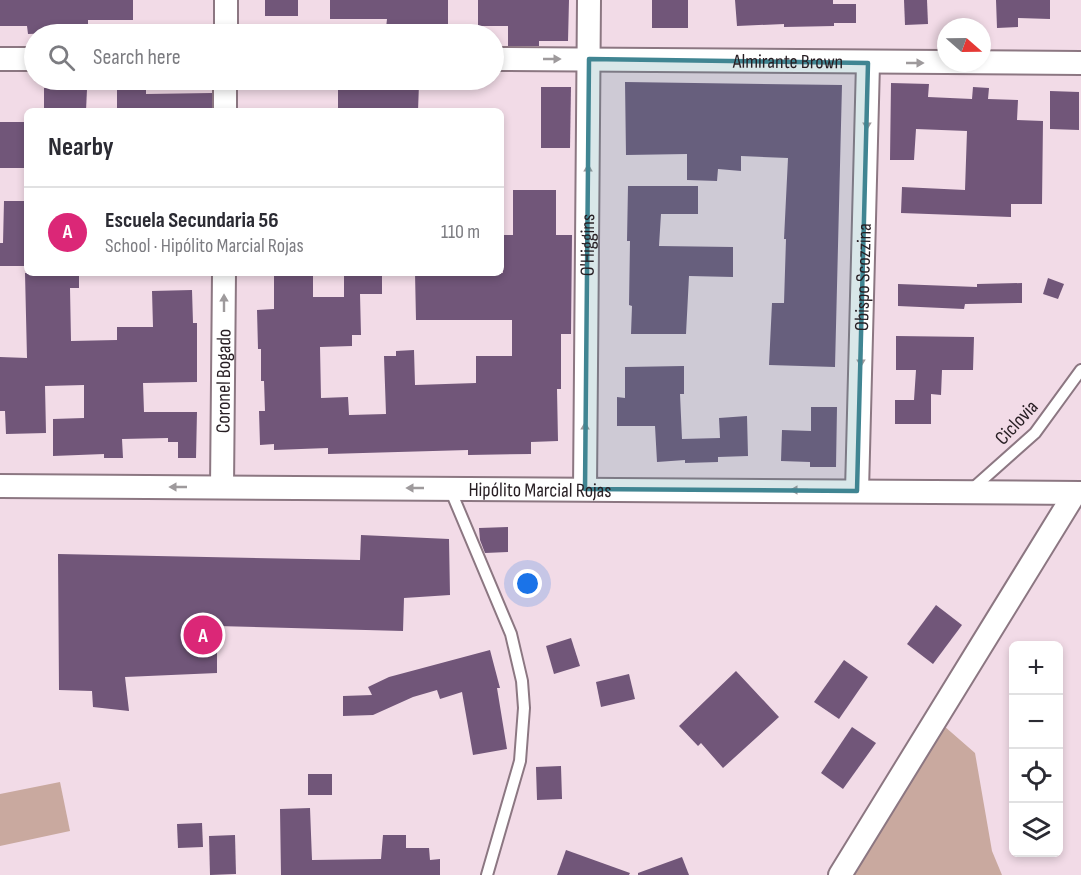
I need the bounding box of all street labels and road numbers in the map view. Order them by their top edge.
street label: Almirante Brown [732,50,843,74]
street label: O'Higgins [576,214,600,276]
street label: Obispo Scozzina [850,223,877,331]
street label: Coronel Bogado [212,329,236,433]
street label: Ciclovia [990,395,1043,450]
street label: Hipólito Marcial Rojas [468,478,612,503]

